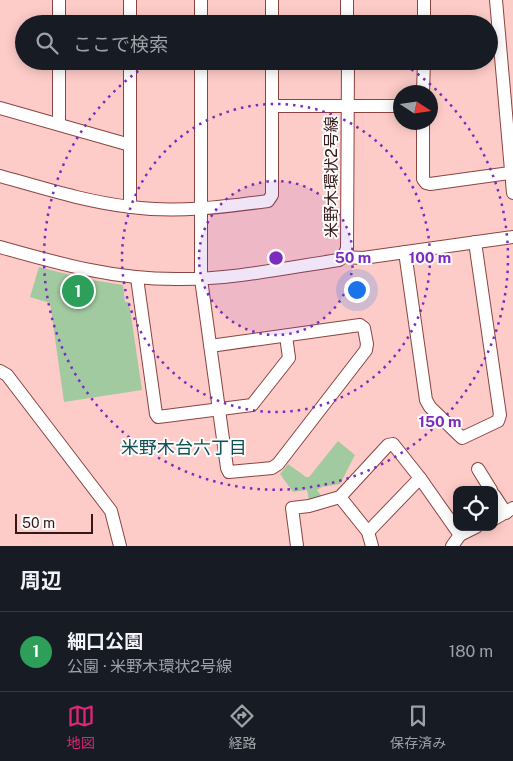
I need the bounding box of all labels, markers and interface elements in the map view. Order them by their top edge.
search box [15,15,498,70]
icon: search [33,29,61,57]
text: ここで検索 [73,33,168,55]
north arrow [393,85,438,130]
street label: 米野木環状2号線 [322,116,341,238]
centre of rings [267,249,285,267]
text: 50 m [335,249,371,266]
text: 100 m [409,249,451,266]
pin: 1 [62,272,94,310]
your location [344,277,370,303]
text: 150 m [418,413,462,430]
district label: 米野木台六丁目 [121,437,247,458]
map controls [453,486,498,531]
button: locate [453,486,498,531]
scale bar [15,511,92,534]
text: 50 m [22,515,55,531]
text: 周辺 [20,568,62,593]
text: 細口公園 [67,630,143,652]
text: 1 [33,642,39,661]
text: 180 m [449,642,493,661]
text: 公園 · 米野木環状2号線 [67,657,232,676]
tab: 地図 [67,702,95,752]
tab: 経路 [228,702,256,752]
tab: 保存済み [390,702,446,752]

